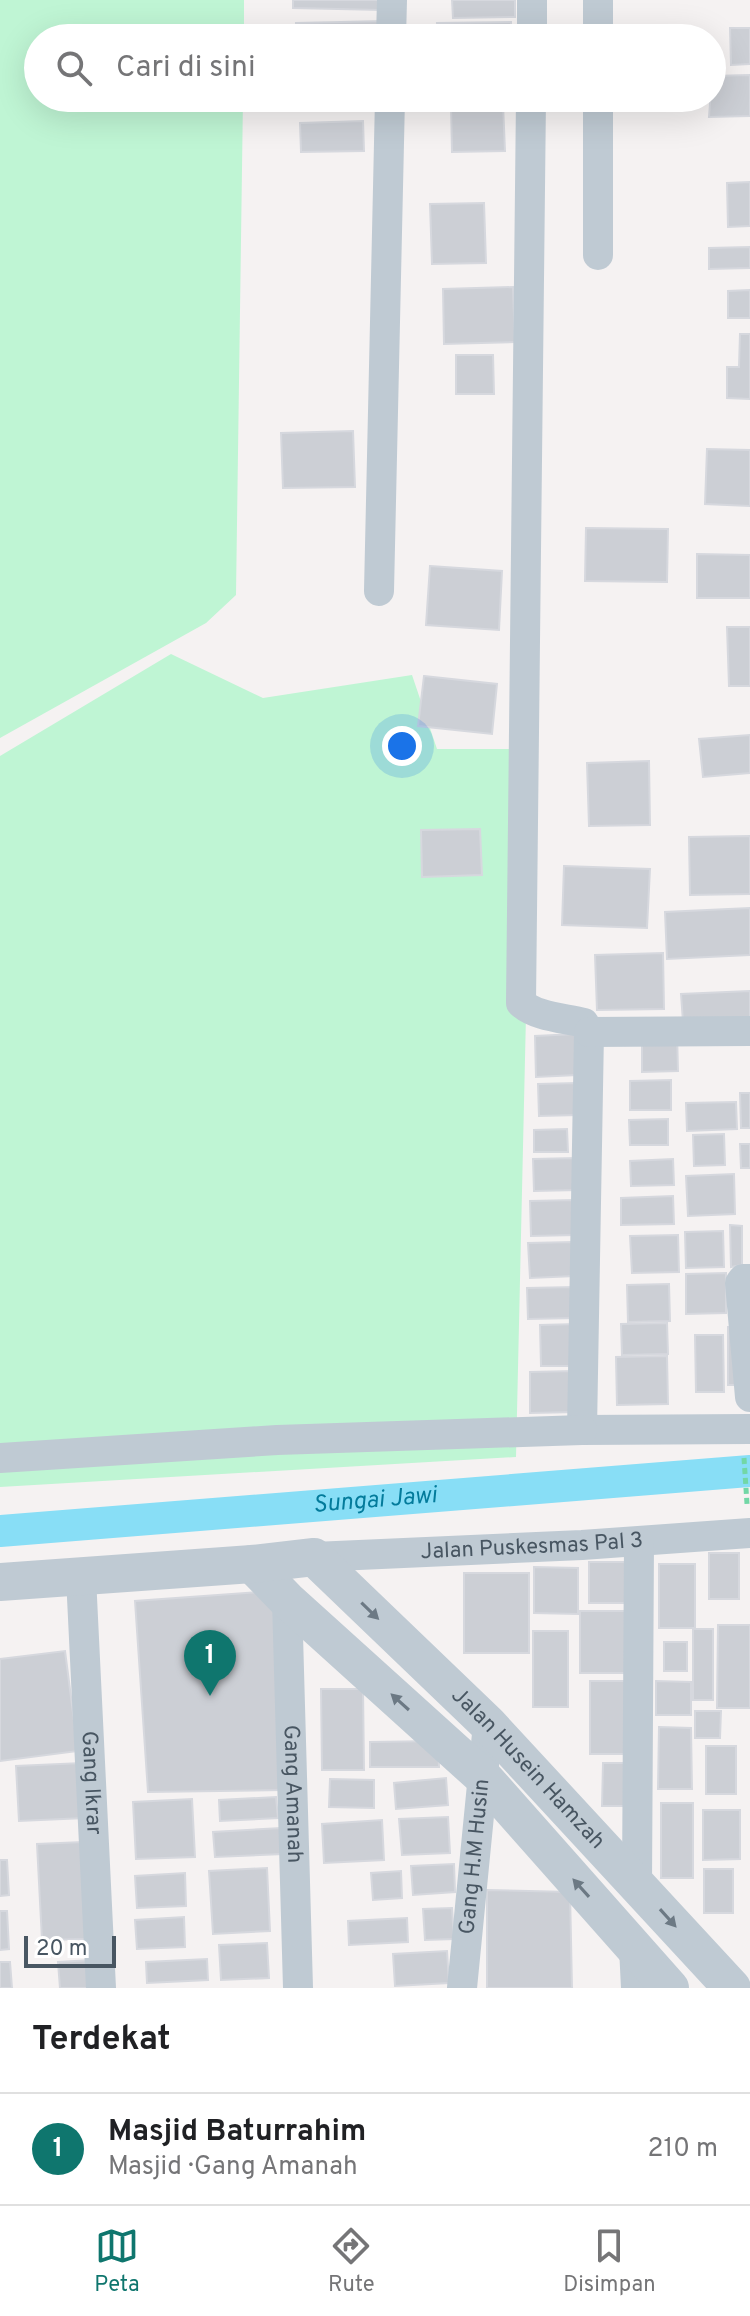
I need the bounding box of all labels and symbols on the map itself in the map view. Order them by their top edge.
your location [382,726,422,766]
water label: Sungai Jawi [312,1481,439,1521]
street label: Jalan Puskesmas Pal 3 [420,1527,644,1566]
one-way arrow [360,1601,379,1619]
pin: 1 [184,1630,236,1696]
street label: Jalan Husein Hamzah [445,1682,610,1855]
one-way arrow [390,1694,410,1711]
street label: Gang Amanah [277,1724,308,1863]
street label: Gang Ikrar [75,1730,107,1836]
street label: Gang H.M Husin [454,1777,496,1936]
one-way arrow [573,1878,590,1898]
one-way arrow [658,1908,676,1927]
scale bar [24,1932,116,1968]

